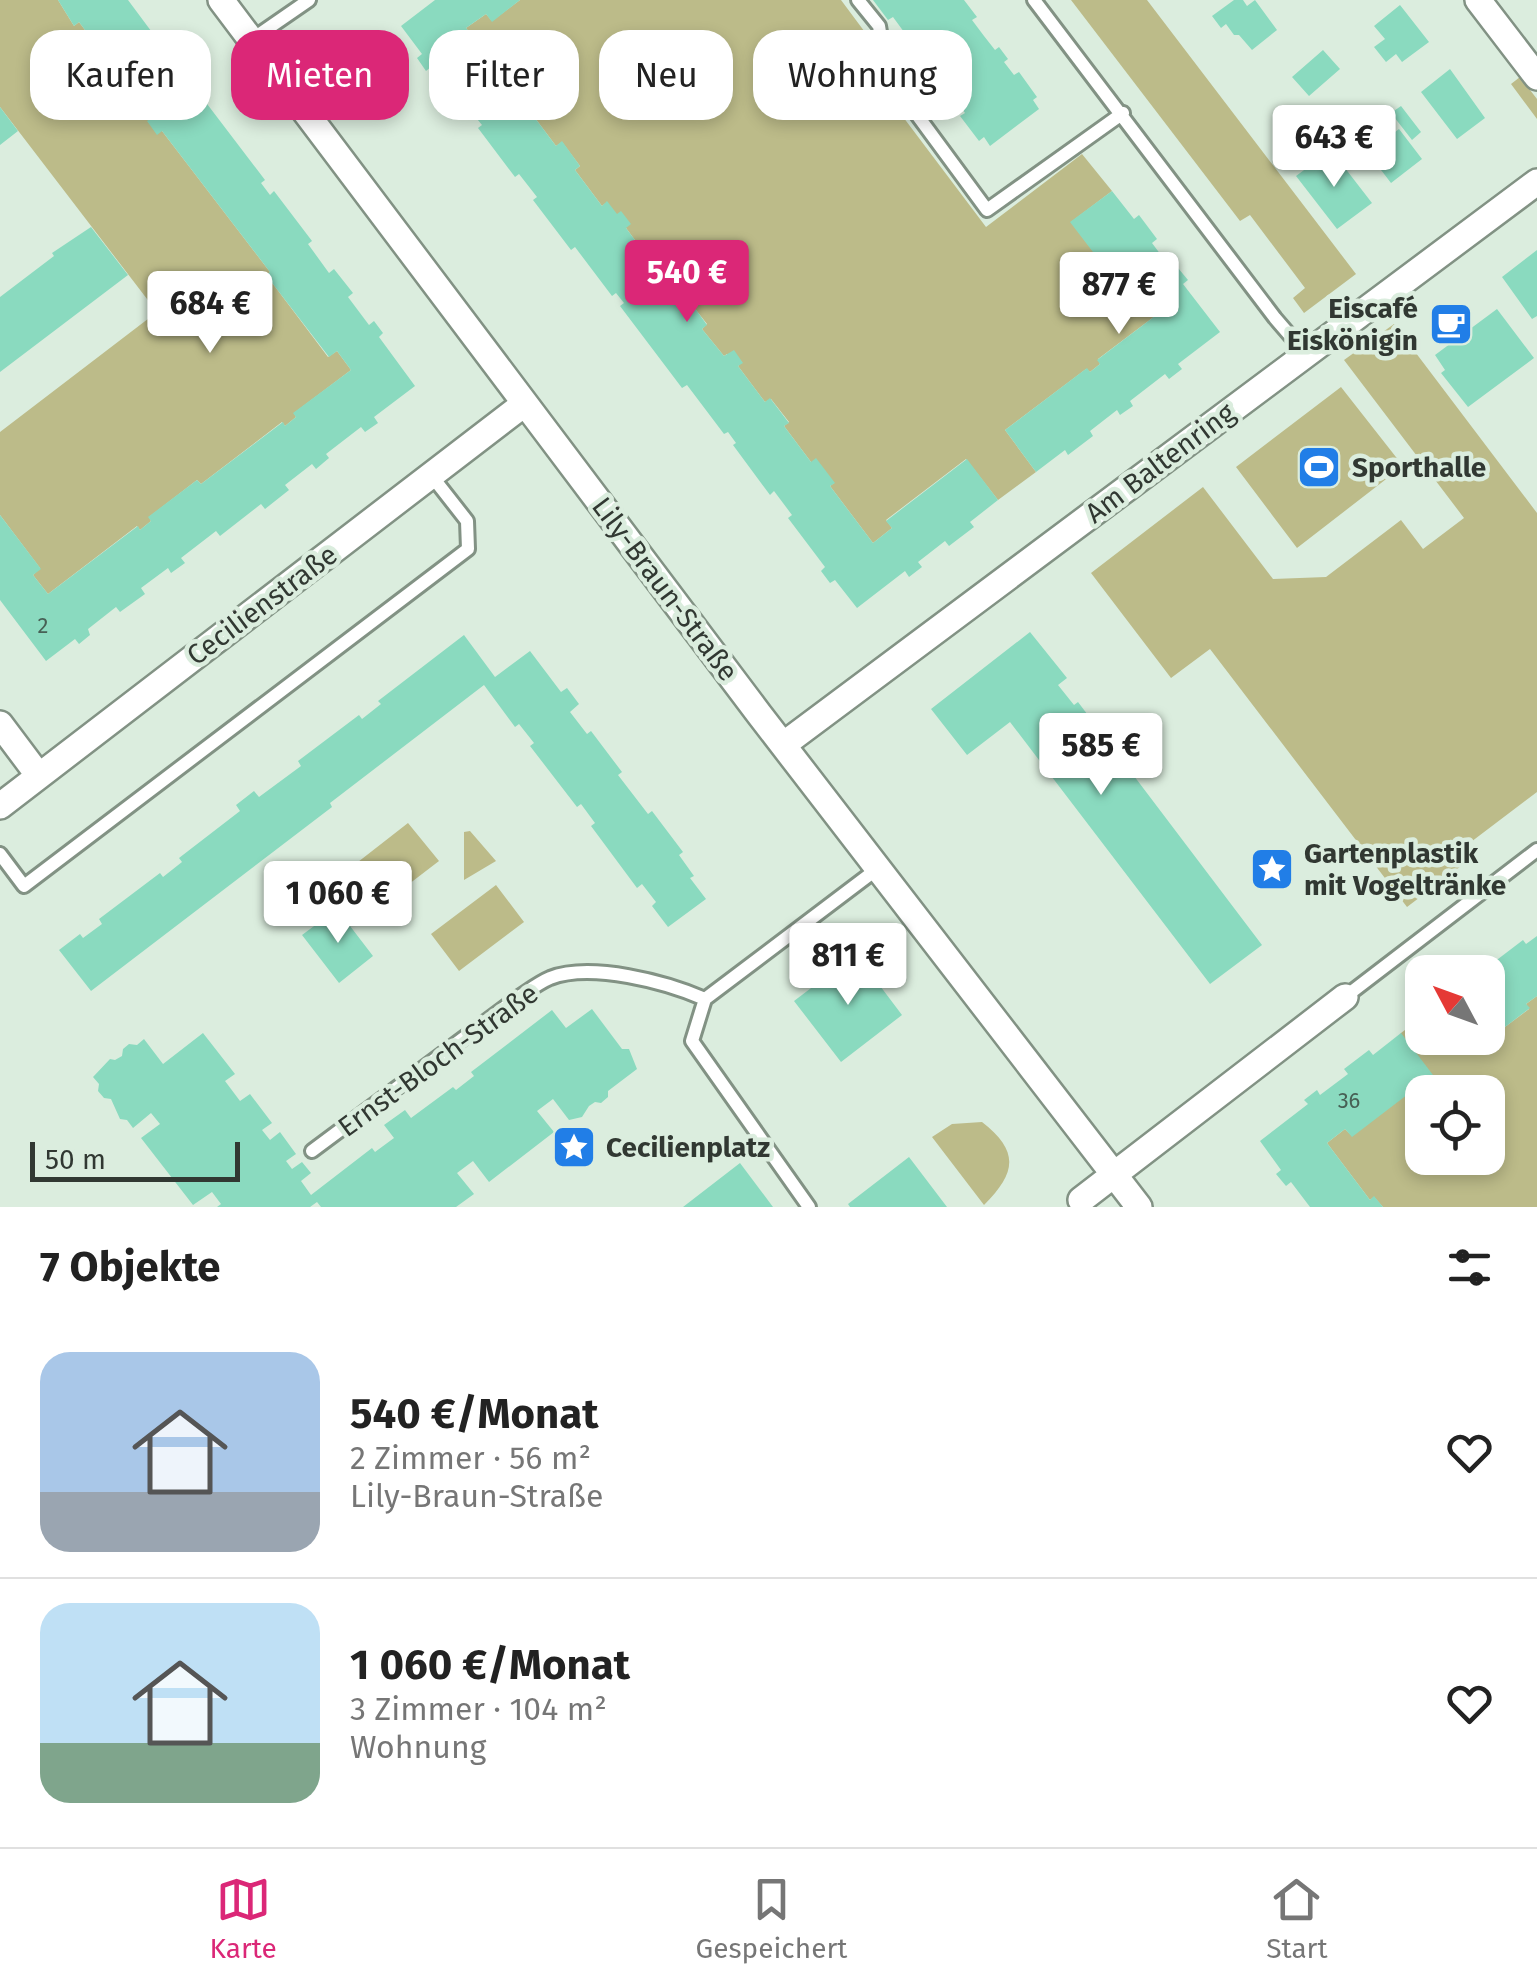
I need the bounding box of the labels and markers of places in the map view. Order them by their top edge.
pin: 643 € [1264,105,1404,190]
pin: 540 € [617,240,757,325]
pin: 877 € [1049,252,1189,337]
pin: 684 € [140,271,280,356]
place label: Eiscafé Eiskönigin [1287,292,1418,357]
cafe icon: Eiscafé Eiskönigin [1428,301,1474,347]
sports icon: Sporthalle [1296,444,1342,490]
place label: Sporthalle [1352,451,1486,484]
pin: 585 € [1031,713,1171,798]
place label: Gartenplastik mit Vogeltränke [1304,837,1506,902]
place icon: Gartenplastik mit Vogeltränke [1249,846,1295,892]
pin: 1 060 € [246,861,430,946]
pin: 811 € [778,923,918,1008]
place icon: Cecilienplatz [551,1124,597,1170]
place label: Cecilienplatz [606,1131,770,1164]

